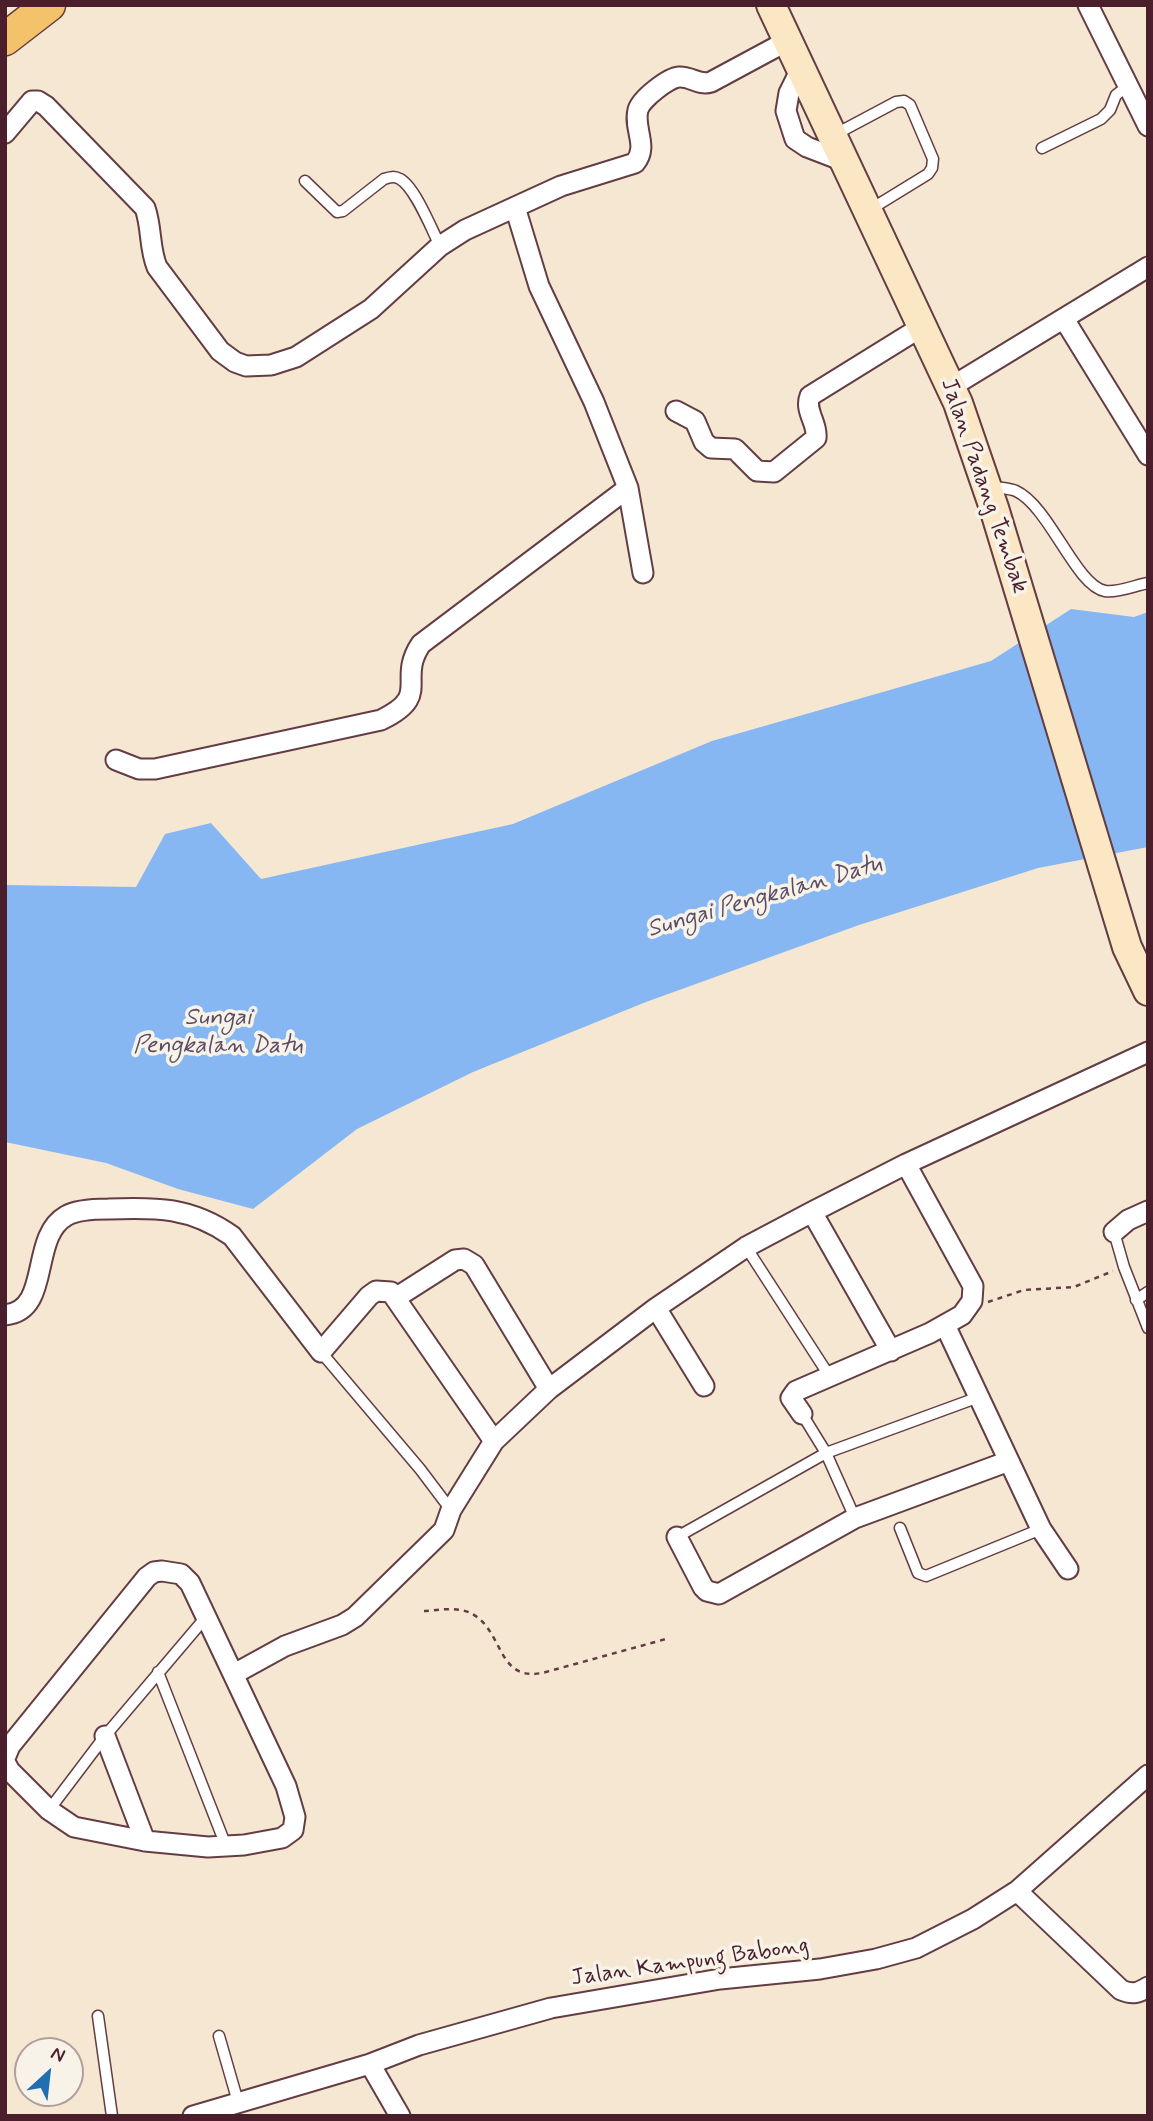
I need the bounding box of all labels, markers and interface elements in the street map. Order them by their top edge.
street label: Jalan Padang Tembak [933,375,1033,597]
water label: Sungai Pengkalan Datu [644,851,886,945]
water label: Sungai Pengkalan Datu [133,1005,303,1061]
street label: Jalan Kampung Babong [569,1933,811,1993]
north arrow [14,2037,84,2107]
text: N [47,2041,69,2069]

